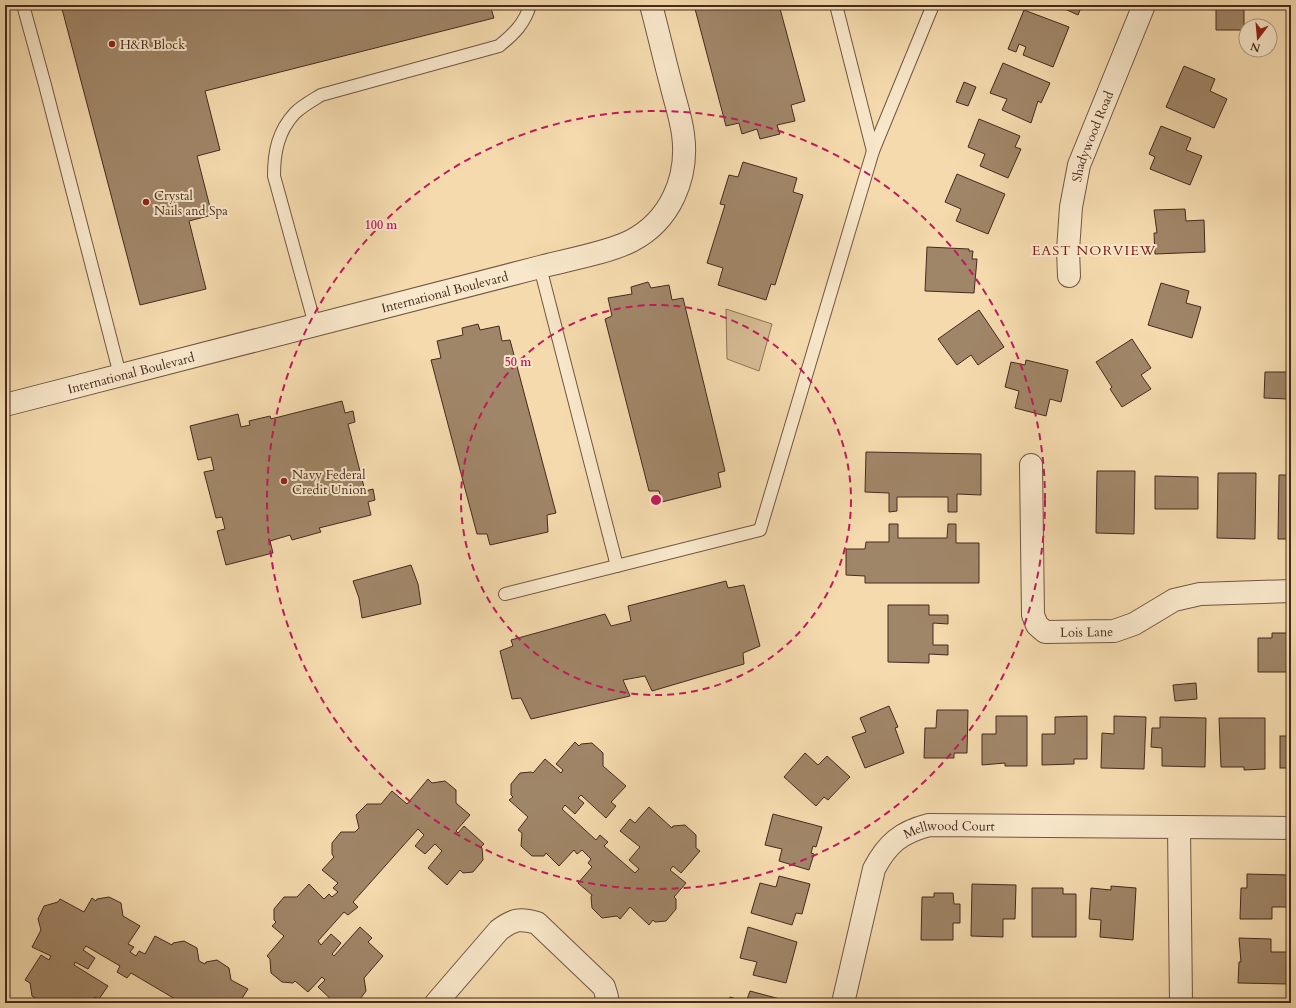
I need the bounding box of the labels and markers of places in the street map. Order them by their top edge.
place label: H&R Block [120,36,185,54]
marker: H&R Block [107,39,117,49]
place label: Crystal Nails and Spa [154,187,228,220]
marker: Crystal Nails and Spa [141,197,151,207]
place label: Navy Federal Credit Union [292,466,367,499]
marker: Navy Federal Credit Union [279,476,289,486]
centre of rings [649,493,663,507]

